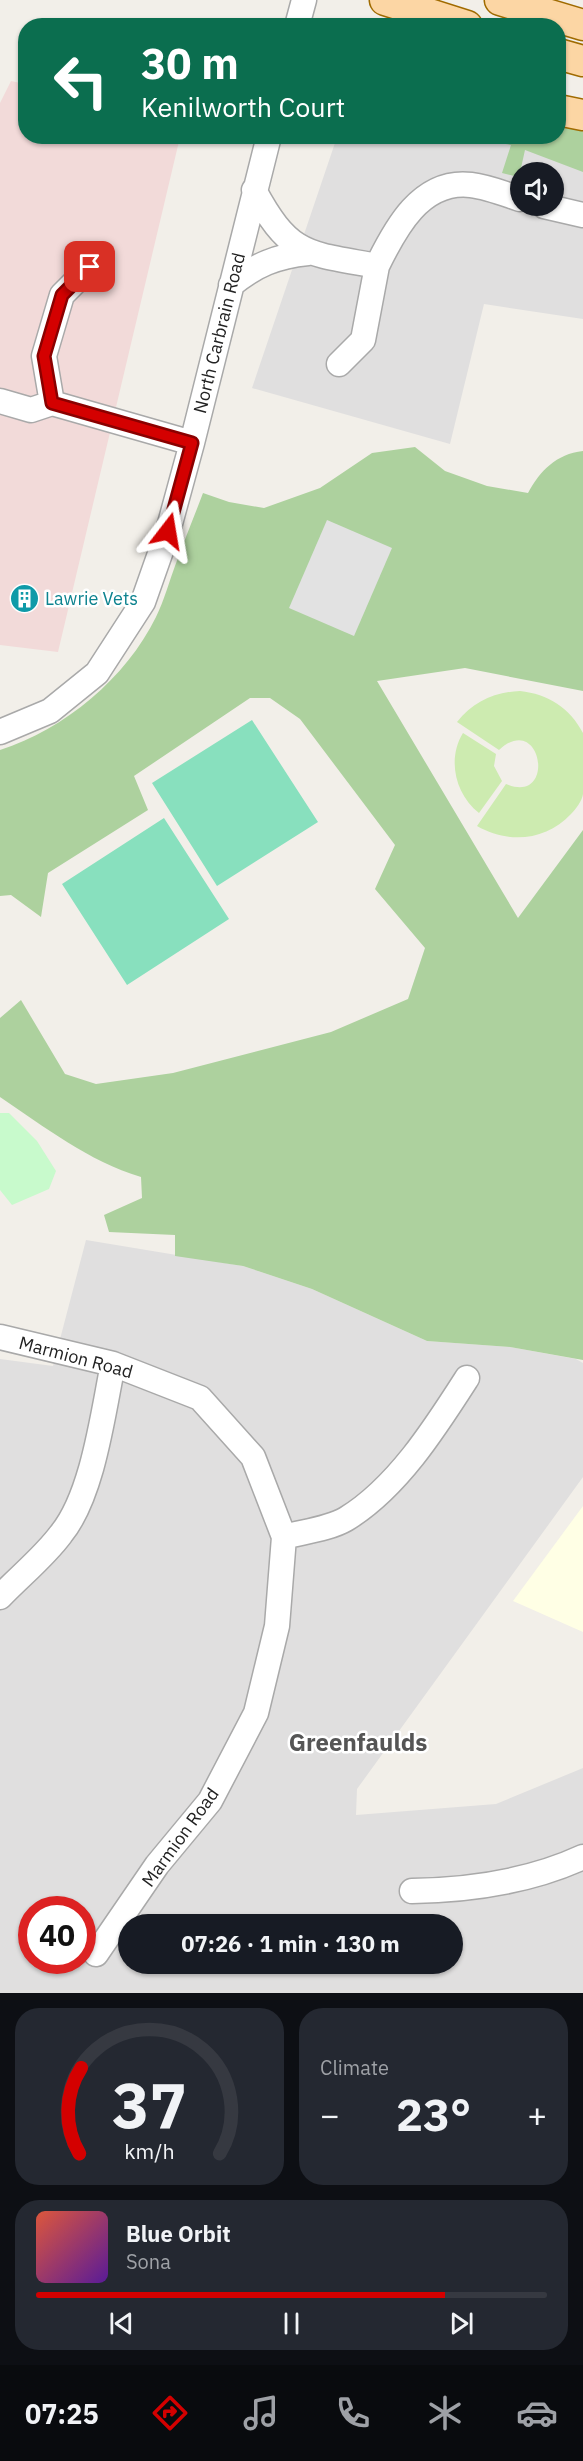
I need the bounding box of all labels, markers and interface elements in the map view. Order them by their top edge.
text: 30 m [141,36,239,91]
icon: left [42,42,120,120]
text: Kenilworth Court [141,89,345,124]
map controls [510,162,564,216]
button: sound [510,162,564,216]
pin [64,241,115,292]
icon: arrive [73,250,106,283]
street label: North Carbrain Road [188,250,250,416]
position arrow [136,499,200,563]
building icon: Lawrie Vets [8,582,40,614]
place label: Lawrie Vets [45,587,138,610]
street label: Marmion Road [17,1331,135,1383]
district label: Greenfaulds [289,1726,427,1758]
street label: Marmion Road [136,1783,224,1891]
speed limit sign: 40 [18,1896,96,1974]
text: 07:26 · 1 min · 130 m [181,1929,400,1958]
text: Climate [320,2054,389,2081]
text: 37 [112,2064,187,2145]
text: 23° [396,2085,471,2143]
text: − [320,2093,340,2136]
text: + [527,2093,547,2136]
text: km/h [124,2137,175,2165]
text: Blue Orbit [126,2219,231,2248]
text: Sona [126,2248,171,2275]
icon: previous [105,2307,138,2340]
icon: pause [275,2307,308,2340]
icon: next [445,2307,478,2340]
icon: directions [149,2392,191,2434]
icon: music [240,2392,282,2434]
icon: phone [332,2392,374,2434]
icon: climate [424,2392,466,2434]
icon: car [516,2392,558,2434]
text: 07:25 [25,2396,99,2431]

